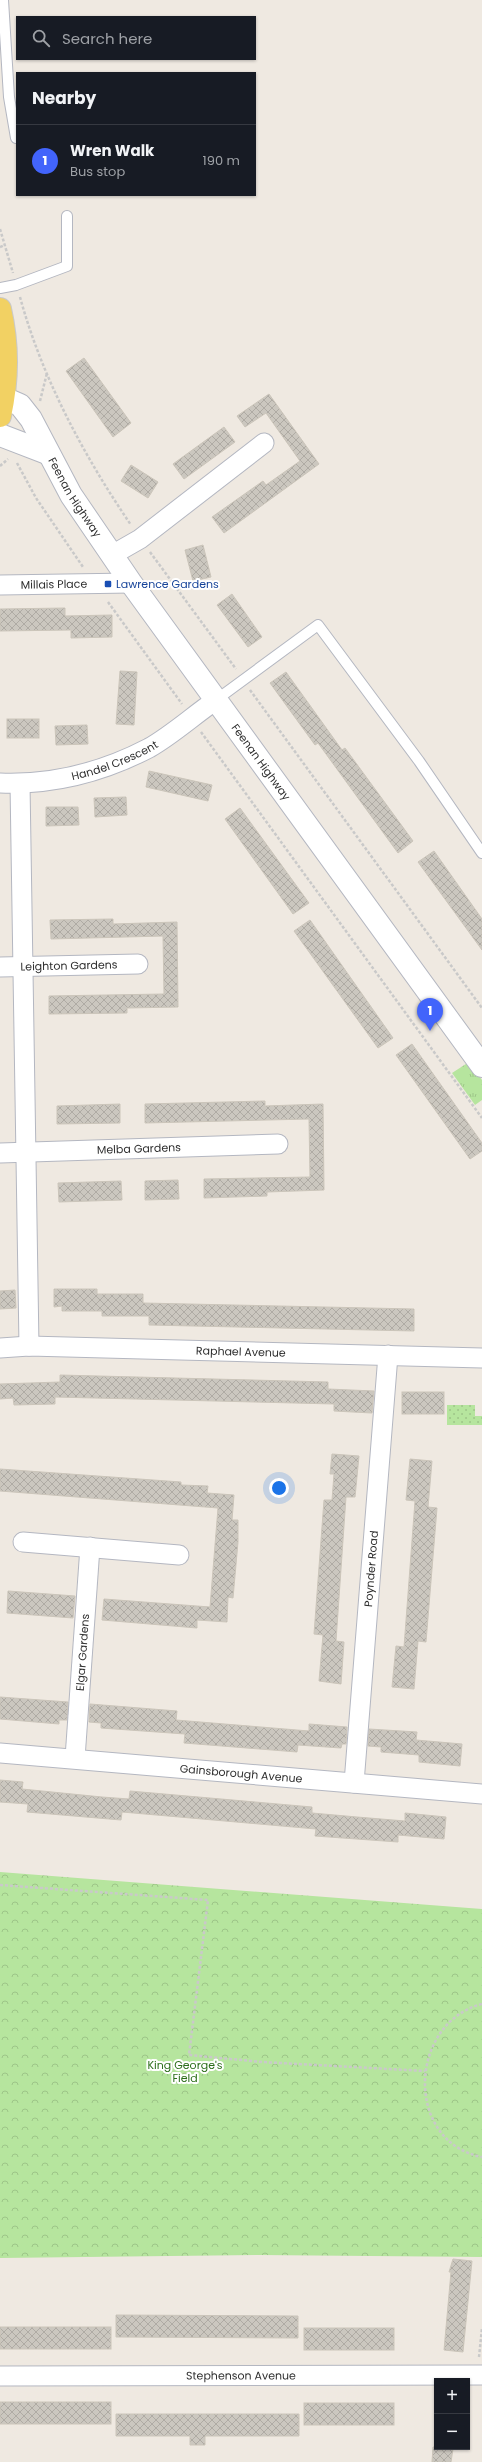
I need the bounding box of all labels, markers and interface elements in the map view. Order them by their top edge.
search box [16,16,256,60]
icon: search [30,27,52,49]
text: Search here [62,28,152,49]
text: Nearby [32,86,96,110]
text: Wren Walk [70,140,154,161]
text: 1 [43,151,47,170]
text: 190 m [203,151,240,170]
text: Bus stop [70,162,125,181]
street label: Feenan Highway [44,454,106,541]
street label: Millais Place [21,576,88,593]
place label: Lawrence Gardens [116,576,219,592]
marker: Lawrence Gardens [103,579,113,589]
street label: Feenan Highway [228,720,295,804]
street label: Handel Crescent [70,737,161,784]
street label: Leighton Gardens [20,956,118,975]
pin: 1 [417,998,443,1031]
street label: Melba Gardens [97,1139,181,1158]
street label: Raphael Avenue [196,1342,286,1361]
your location [269,1478,289,1498]
street label: Poynder Road [360,1530,382,1607]
street label: Elgar Gardens [72,1613,93,1691]
street label: Gainsborough Avenue [179,1760,303,1787]
park label: King George's Field [148,2057,223,2086]
street label: Stephenson Avenue [186,2367,296,2384]
map controls [434,2378,470,2450]
button: + [434,2378,470,2414]
button: − [434,2414,470,2450]

